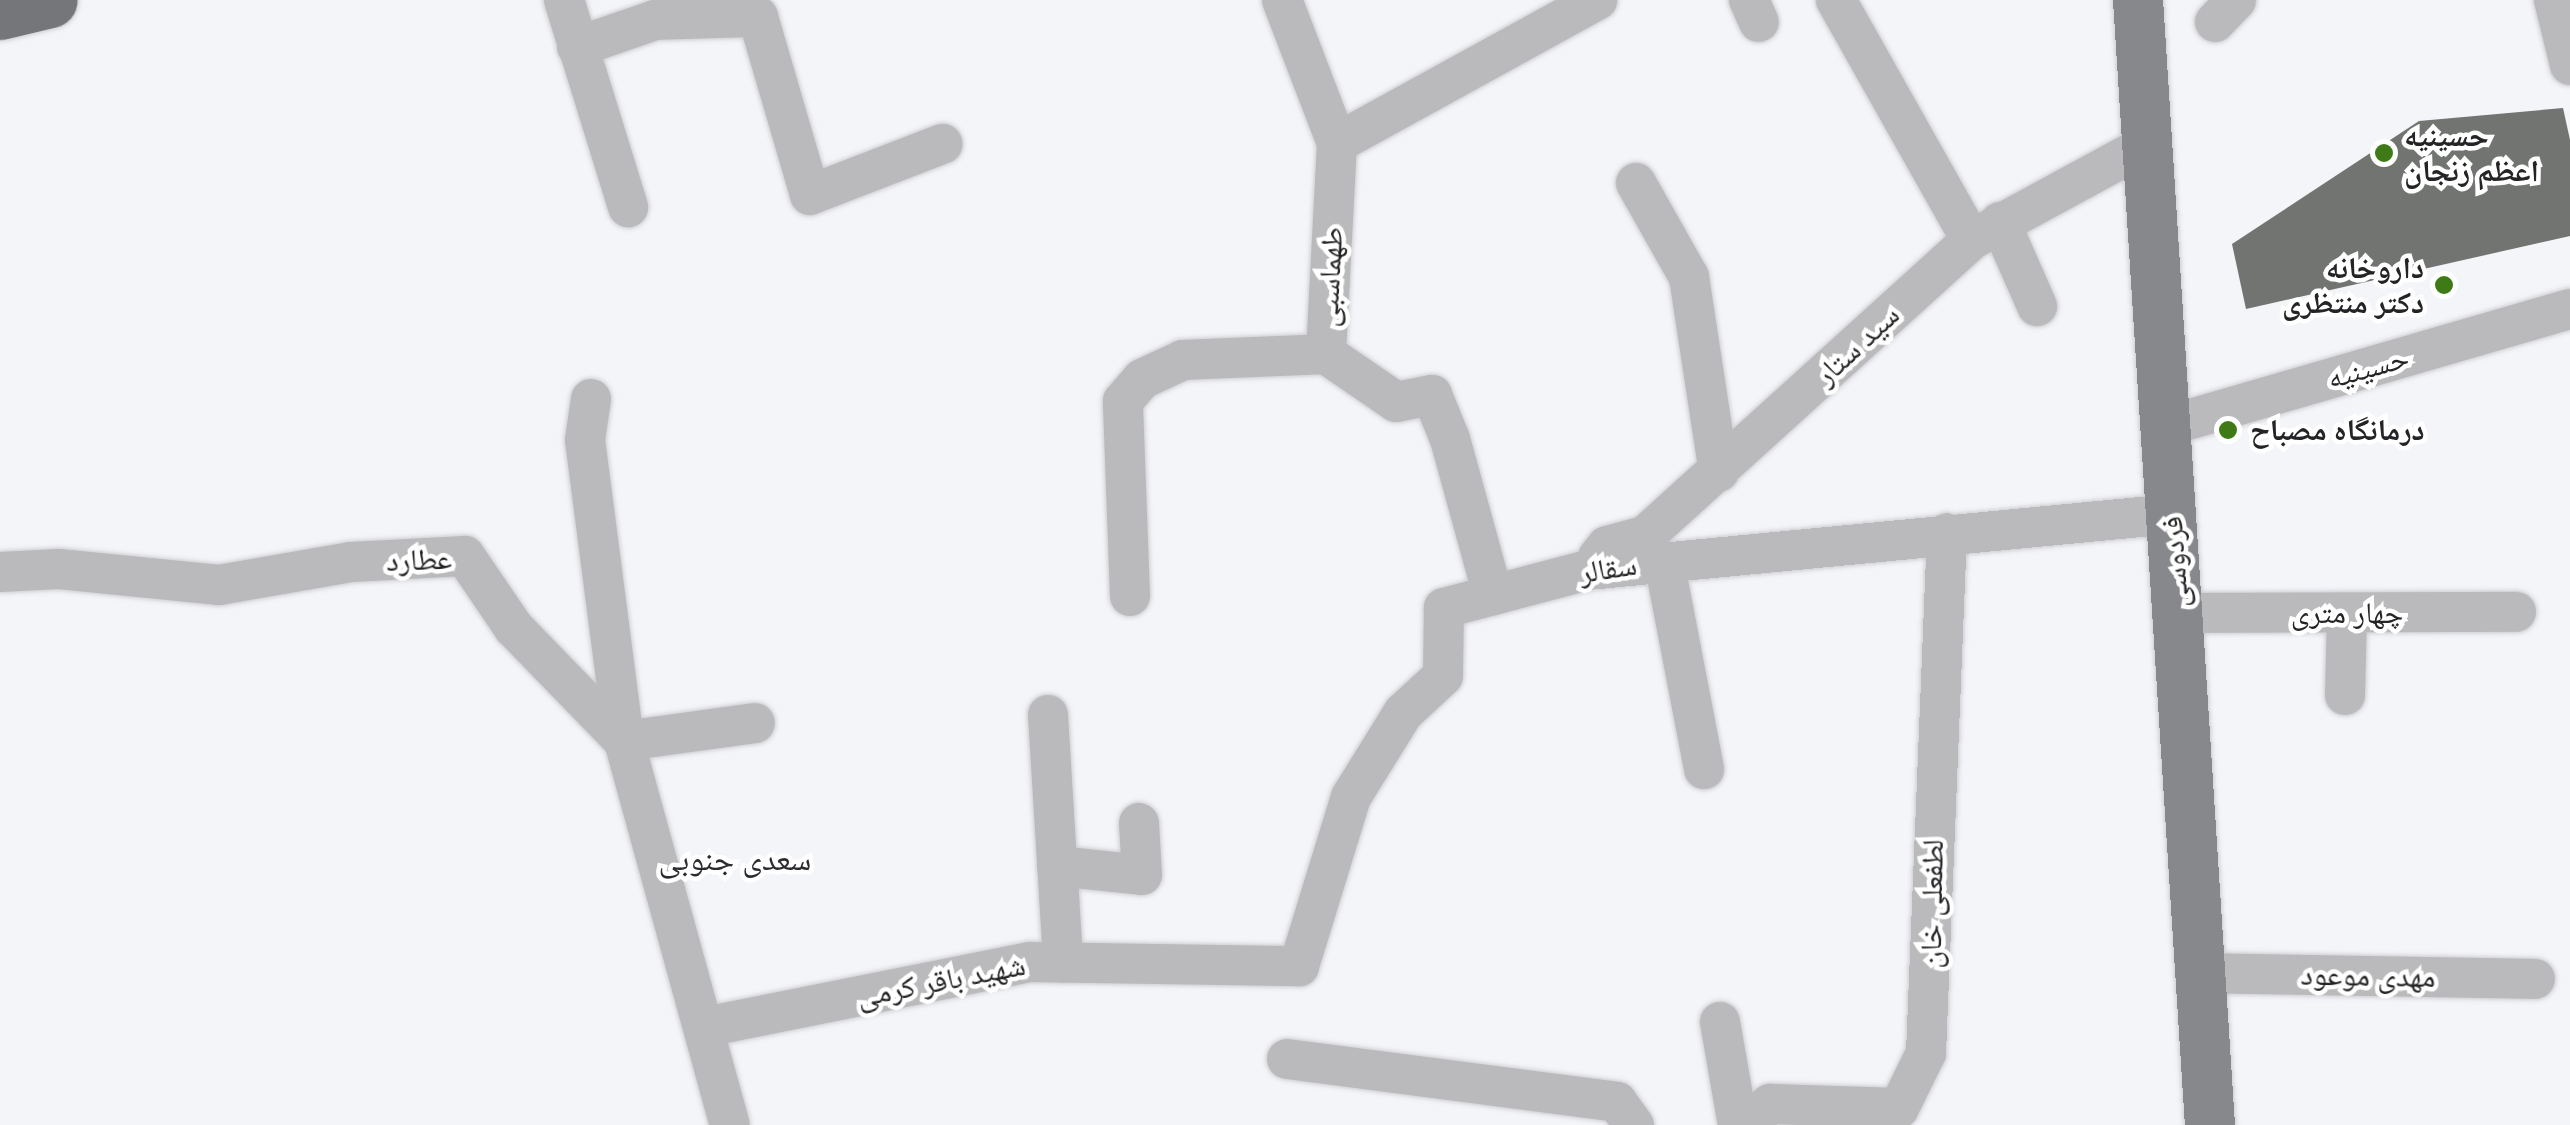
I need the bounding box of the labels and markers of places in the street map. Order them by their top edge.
place label: حسینیه اعظم زنجان [2404,118,2539,188]
marker: حسینیه اعظم زنجان [2373,142,2395,164]
place label: داروخانه دکتر منتظری [2282,250,2424,320]
marker: داروخانه دکتر منتظری [2433,274,2455,296]
place label: درمانگاه مصباح [2250,412,2425,448]
marker: درمانگاه مصباح [2215,417,2241,443]

